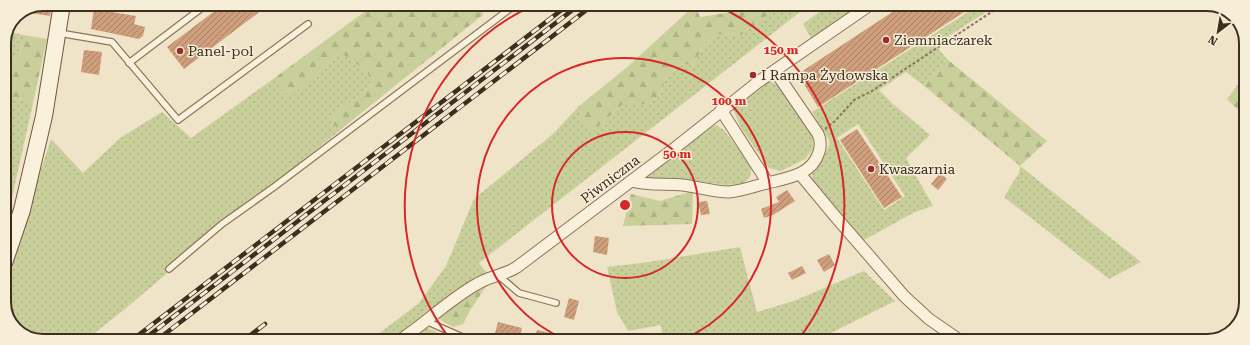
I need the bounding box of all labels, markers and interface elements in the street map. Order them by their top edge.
north arrow [1198,12,1238,52]
place label: Ziemniaczarek [894,32,993,48]
text: N [1206,32,1220,48]
marker: Ziemniaczarek [881,35,891,45]
place label: Panel-pol [188,43,254,59]
text: 150 m [764,43,799,57]
marker: Panel-pol [175,46,185,56]
place label: I Rampa Żydowska [761,67,888,83]
marker: I Rampa Żydowska [748,70,758,80]
text: 100 m [712,94,747,108]
text: 50 m [663,147,691,161]
street label: Piwniczna [577,151,643,206]
place label: Kwaszarnia [879,161,956,177]
marker: Kwaszarnia [866,164,876,174]
centre of rings [618,198,632,212]

